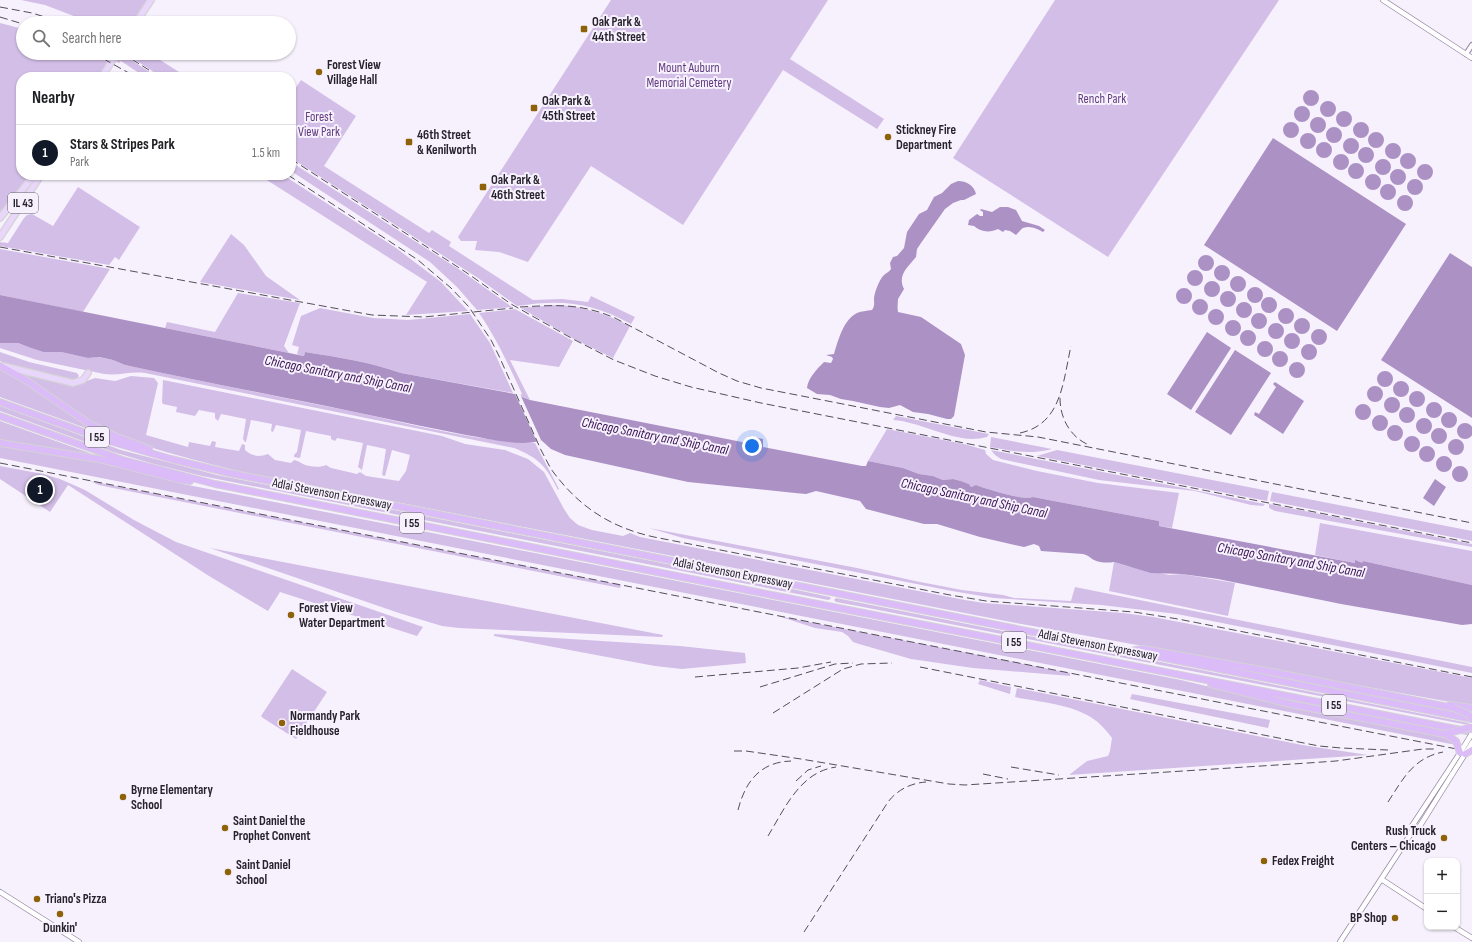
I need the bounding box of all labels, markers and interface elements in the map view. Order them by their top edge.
place label: Oak Park & 44th Street [592,14,646,45]
search box [16,16,296,60]
marker: Oak Park & 44th Street [579,24,589,34]
icon: search [30,27,52,49]
text: Search here [62,29,122,48]
place label: Forest View Village Hall [327,57,381,88]
park label: Mount Auburn Memorial Cemetery [646,60,732,91]
marker: Forest View Village Hall [314,67,324,77]
text: Nearby [32,88,75,108]
park label: Rench Park [1078,91,1126,107]
place label: Oak Park & 45th Street [542,93,596,124]
marker: Oak Park & 45th Street [529,103,539,113]
park label: Forest View Park [298,109,340,140]
place label: Stickney Fire Department [896,122,956,153]
place label: 46th Street & Kenilworth [417,127,477,158]
marker: Stickney Fire Department [883,132,893,142]
text: Stars & Stripes Park [70,135,175,154]
marker: 46th Street & Kenilworth [404,137,414,147]
text: 1 [42,145,48,161]
text: 1.5 km [252,145,280,161]
text: Park [70,154,89,170]
place label: Oak Park & 46th Street [491,172,545,203]
marker: Oak Park & 46th Street [478,182,488,192]
road number: IL 43 [8,193,38,213]
water label: Chicago Sanitary and Ship Canal [263,351,413,397]
water label: Chicago Sanitary and Ship Canal [580,413,730,459]
road number: I 55 [85,427,109,447]
your location [742,436,762,456]
street label: Adlai Stevenson Expressway [270,474,393,513]
water label: Chicago Sanitary and Ship Canal [899,474,1049,522]
pin: 1 [27,475,53,505]
road number: I 55 [400,513,424,533]
water label: Chicago Sanitary and Ship Canal [1216,539,1366,581]
street label: Adlai Stevenson Expressway [671,553,794,592]
place label: Forest View Water Department [299,600,386,631]
marker: Forest View Water Department [286,610,296,620]
street label: Adlai Stevenson Expressway [1036,625,1159,664]
road number: I 55 [1002,632,1026,652]
road number: I 55 [1322,695,1346,715]
place label: Normandy Park Fieldhouse [290,708,361,739]
marker: Normandy Park Fieldhouse [277,718,287,728]
place label: Byrne Elementary School [131,782,213,813]
marker: Byrne Elementary School [118,792,128,802]
place label: Saint Daniel the Prophet Convent [233,813,311,844]
marker: Saint Daniel the Prophet Convent [220,823,230,833]
place label: Rush Truck Centers – Chicago [1351,823,1437,854]
marker: Rush Truck Centers – Chicago [1439,833,1449,843]
place label: Fedex Freight [1272,853,1335,869]
marker: Fedex Freight [1259,856,1269,866]
place label: Saint Daniel School [236,857,291,888]
map controls [1424,858,1460,930]
button: + [1424,858,1460,894]
marker: Saint Daniel School [223,867,233,877]
place label: Triano's Pizza [45,891,107,907]
marker: Triano's Pizza [32,894,42,904]
button: − [1424,894,1460,930]
marker: Dunkin' [55,909,65,919]
place label: BP Shop [1350,910,1387,926]
marker: BP Shop [1390,913,1400,923]
place label: Dunkin' [43,920,77,936]

